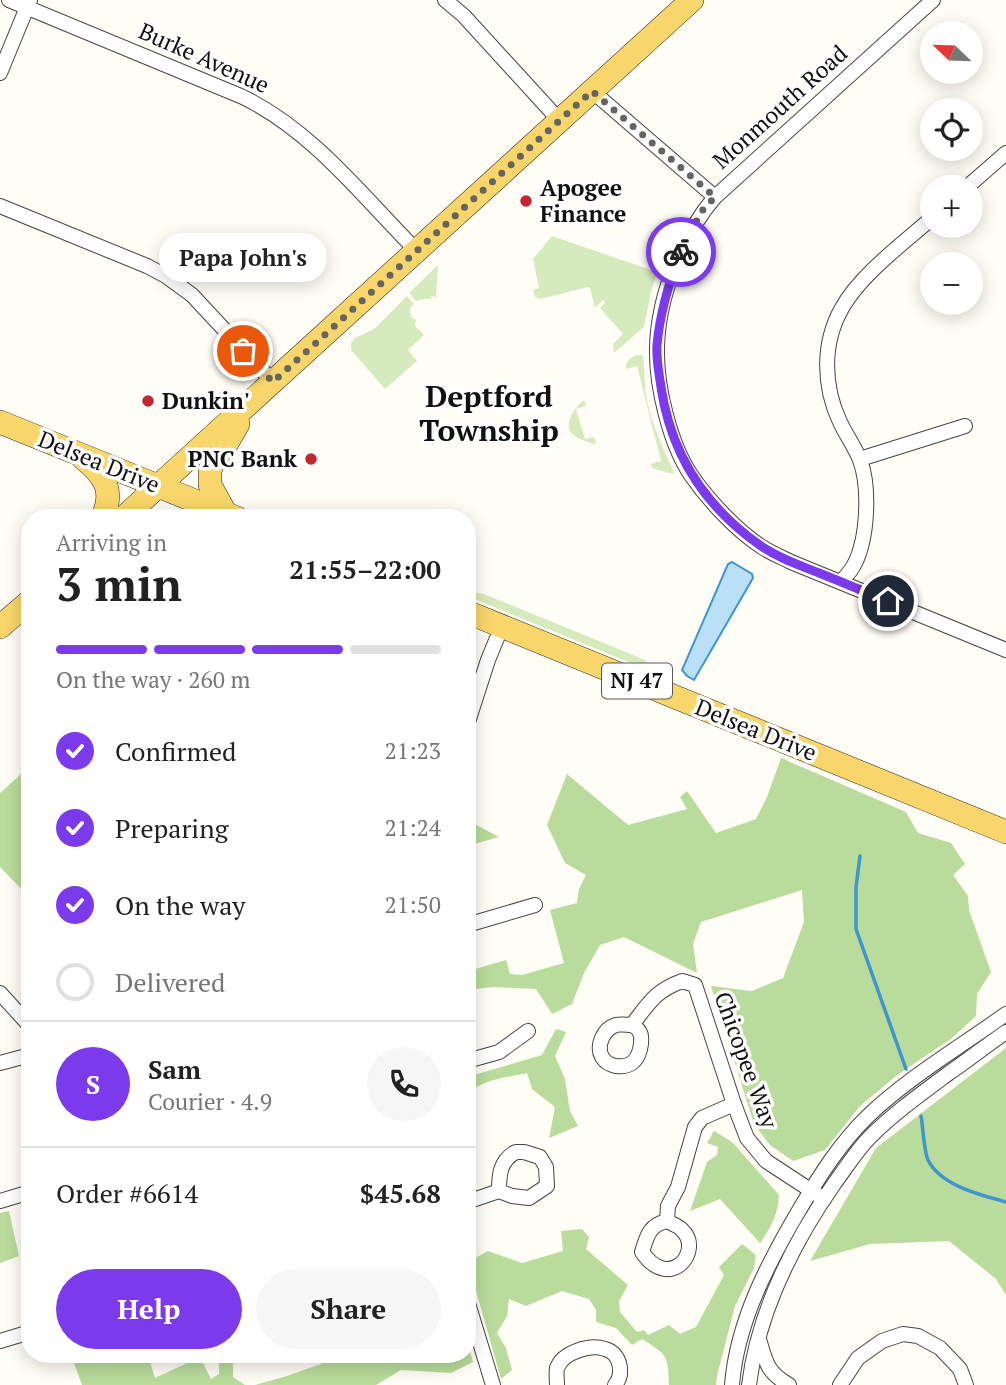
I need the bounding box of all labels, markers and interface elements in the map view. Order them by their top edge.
street label: Burke Avenue [134,15,274,100]
north arrow [920,21,984,84]
map controls [920,21,983,315]
street label: Monmouth Road [706,38,854,175]
button: locate [920,98,983,161]
place label: Apogee Finance [540,172,626,229]
button: + [920,175,983,238]
marker: Apogee Finance [518,193,534,209]
courier [646,217,716,287]
callout: Papa John's [159,232,327,281]
icon: bike [662,233,700,271]
text: Papa John's [179,242,307,273]
button: − [920,252,983,315]
pin [213,321,273,381]
icon: bag [224,332,262,370]
district label: Deptford Township [419,376,559,450]
place label: Dunkin' [162,385,249,416]
marker: Dunkin' [140,393,156,409]
street label: Delsea Drive [34,423,165,500]
place label: PNC Bank [188,443,298,474]
marker: PNC Bank [303,451,319,467]
text: Arriving in [56,527,167,558]
text: 21:55–22:00 [289,552,441,586]
text: 3 min [56,553,182,614]
pin [858,571,918,631]
icon: home [869,582,907,620]
text: On the way · 260 m [56,664,250,695]
road number: NJ 47 [602,664,672,698]
street label: Delsea Drive [691,691,822,768]
icon: check [56,732,94,770]
text: Confirmed [115,734,236,768]
text: 21:23 [384,735,441,766]
icon: check [56,809,94,847]
text: Preparing [115,811,228,845]
text: 21:24 [384,812,441,843]
icon: check [56,886,94,924]
text: On the way [115,888,246,922]
text: 21:50 [384,889,441,920]
text: Delivered [115,965,225,999]
street label: Chicopee Way [707,987,786,1133]
button: phone [367,1047,441,1121]
text: Sam [148,1052,201,1086]
text: S [86,1067,100,1101]
text: Courier · 4.9 [148,1086,272,1117]
text: Order #6614 [56,1176,198,1210]
text: $45.68 [360,1176,441,1210]
button: Help [56,1269,242,1349]
button: Share [256,1269,441,1349]

